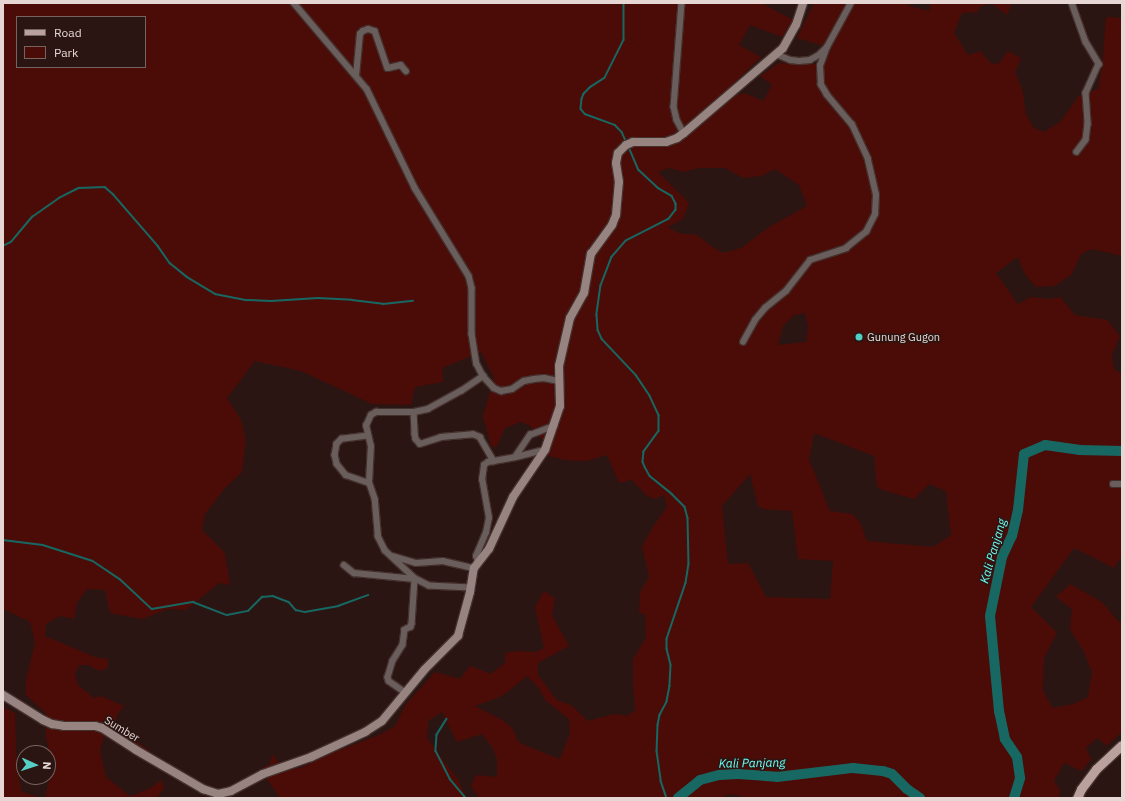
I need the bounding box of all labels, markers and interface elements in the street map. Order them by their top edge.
legend [16,16,146,68]
text: Road [54,25,82,40]
text: Park [54,45,78,60]
place label: Gunung Gugon [867,330,940,344]
marker: Gunung Gugon [854,332,864,342]
water label: Kali Panjang [977,517,1009,585]
street label: Sumber [102,713,142,745]
north arrow [16,745,56,785]
water label: Kali Panjang [719,755,785,771]
text: N [40,761,54,770]

